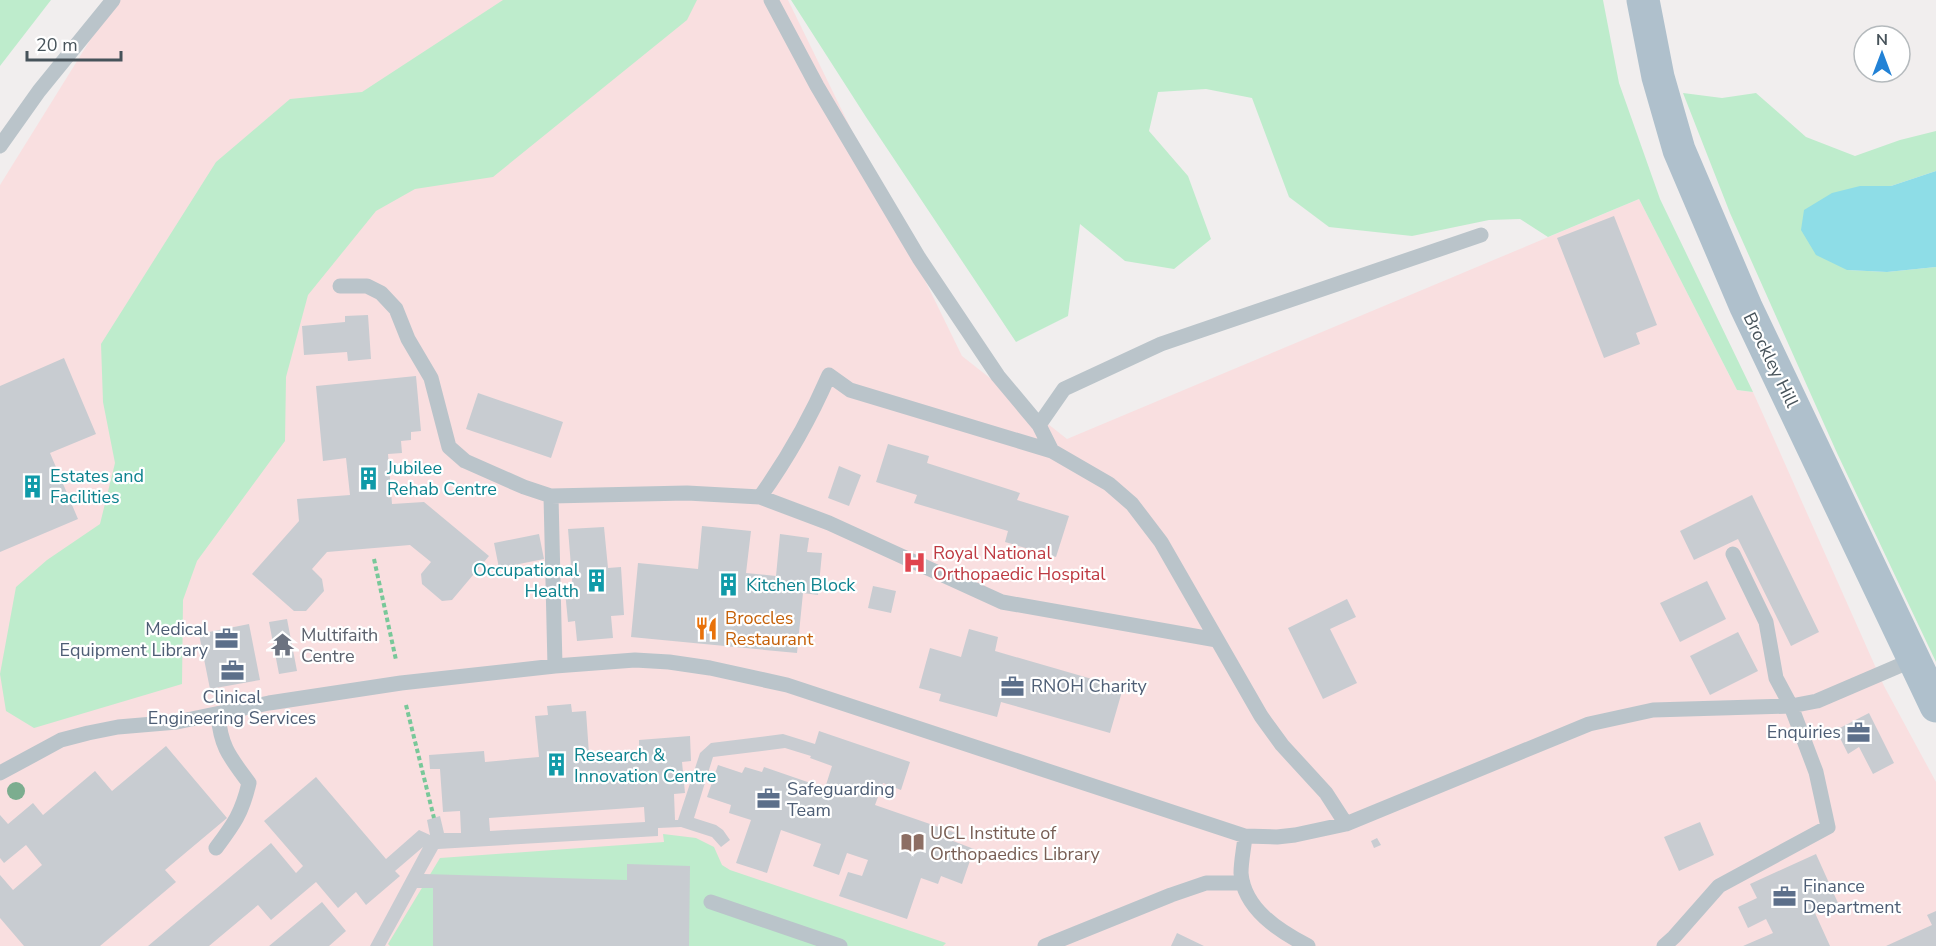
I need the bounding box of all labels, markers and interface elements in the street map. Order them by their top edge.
scale bar [27,24,122,62]
north arrow [1852,24,1912,84]
text: N [1876,29,1888,51]
text: 20 m [36,33,78,57]
street label: Brockley Hill [1738,308,1805,412]
place label: Jubilee Rehab Centre [386,456,497,501]
place label: Estates and Facilities [50,464,144,509]
building icon: Jubilee Rehab Centre [356,465,382,491]
building icon: Estates and Facilities [19,473,45,499]
place label: Royal National Orthopaedic Hospital [933,541,1106,586]
hospital icon: Royal National Orthopaedic Hospital [902,550,928,576]
place label: Occupational Health [473,558,580,603]
building icon: Occupational Health [584,567,610,593]
building icon: Kitchen Block [715,572,741,598]
place label: Kitchen Block [746,573,856,597]
place label: Broccles Restaurant [725,606,814,651]
restaurant icon: Broccles Restaurant [694,615,720,641]
place label: Medical Equipment Library [60,617,209,662]
place label: Multifaith Centre [301,623,378,668]
office icon: Medical Equipment Library [213,626,239,652]
temple icon: Multifaith Centre [270,632,296,658]
office icon: Clinical Engineering Services [219,658,245,684]
office icon: RNOH Charity [1000,673,1026,699]
place label: RNOH Charity [1031,674,1147,698]
place label: Clinical Engineering Services [148,685,316,730]
office icon: Enquiries [1846,719,1872,745]
place label: Enquiries [1767,720,1841,744]
place label: Research & Innovation Centre [574,743,716,788]
building icon: Research & Innovation Centre [543,752,569,778]
place label: Safeguarding Team [787,777,895,822]
office icon: Safeguarding Team [756,786,782,812]
place label: UCL Institute of Orthopaedics Library [930,821,1100,866]
library icon: UCL Institute of Orthopaedics Library [899,830,925,856]
place label: Finance Department [1803,874,1901,919]
office icon: Finance Department [1772,883,1798,909]

